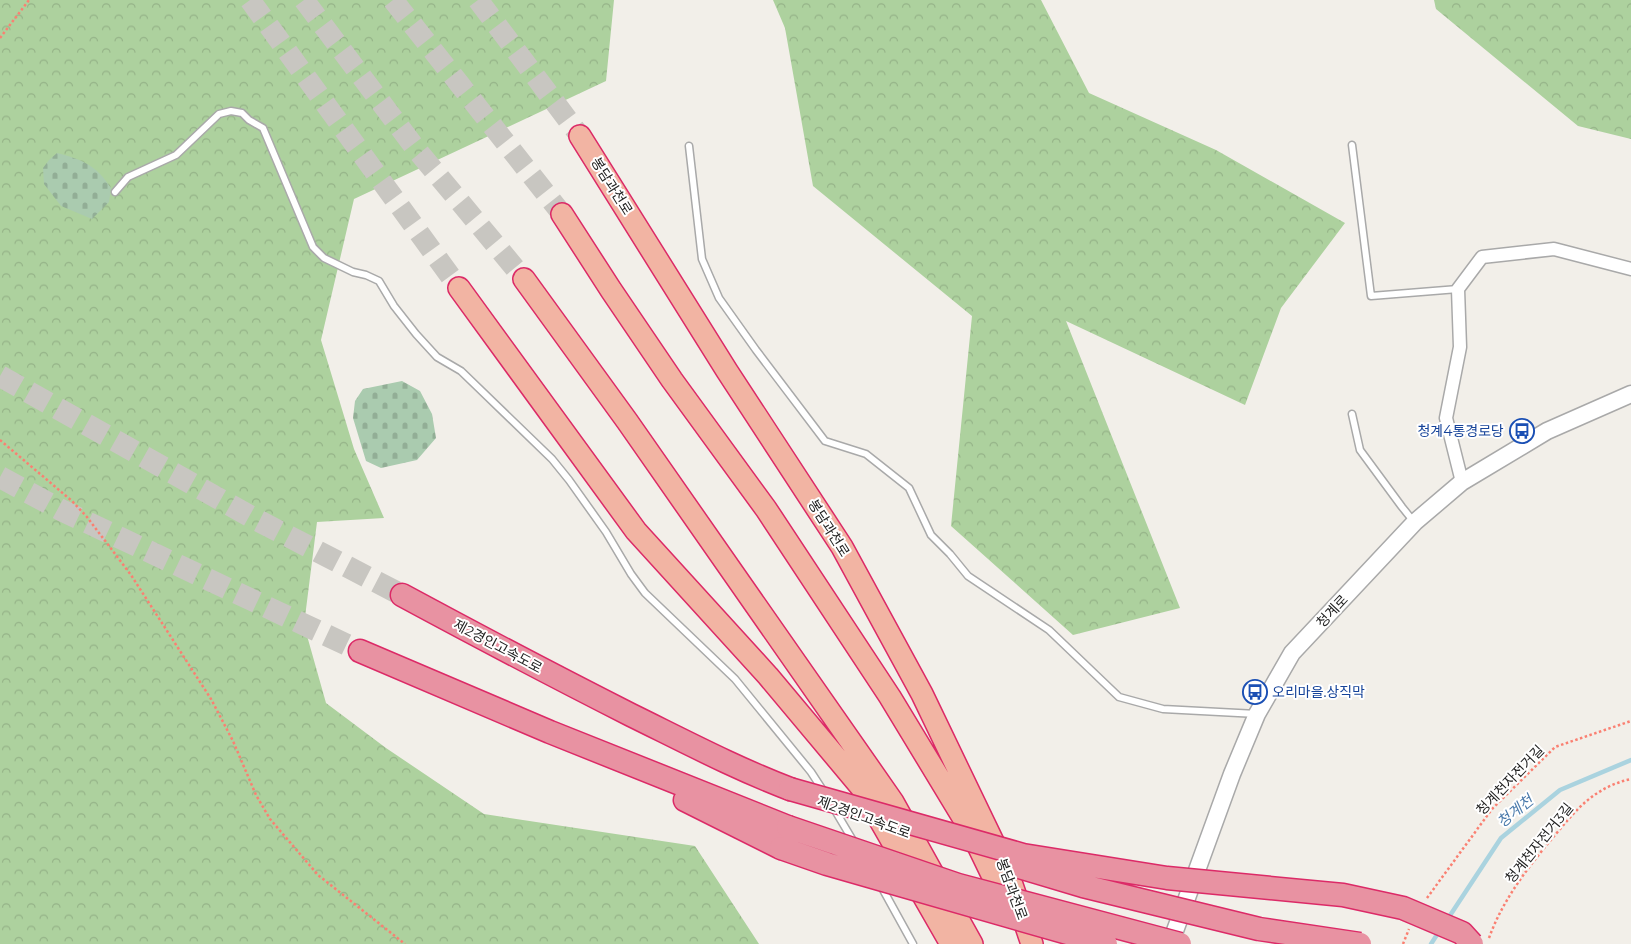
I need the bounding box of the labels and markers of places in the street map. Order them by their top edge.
bus stop icon: 청계4통경로당 [1509,418,1535,444]
place label: 청계4통경로당 [1417,422,1504,440]
bus stop icon: 오리마을.상직막 [1242,679,1268,705]
place label: 오리마을.상직막 [1272,683,1365,701]

